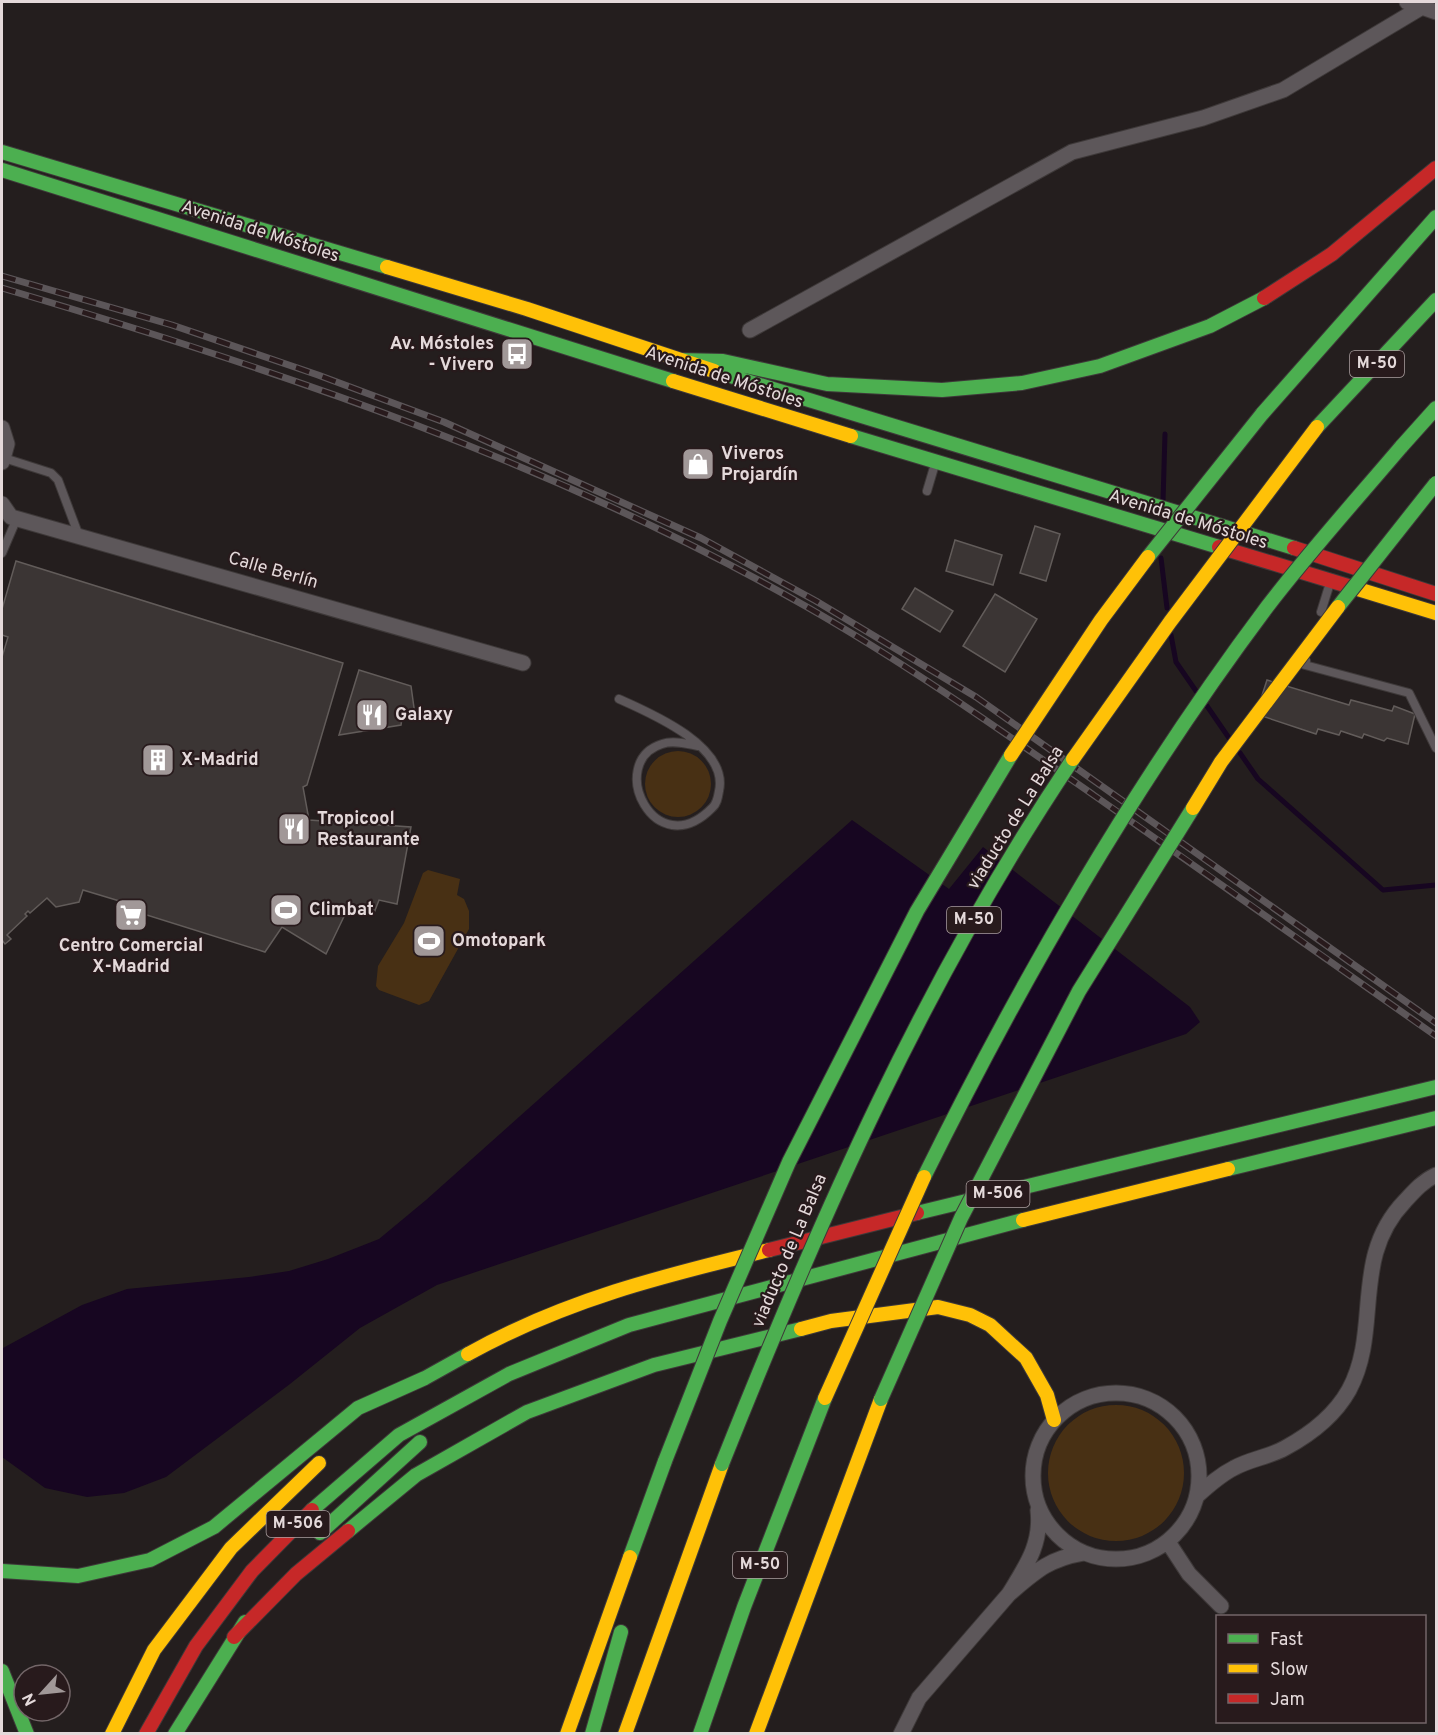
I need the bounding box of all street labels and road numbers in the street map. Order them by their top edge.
street label: Avenida de Móstoles [178,196,342,268]
street label: Avenida de Móstoles [642,342,806,414]
road number: M-50 [1350,351,1404,377]
street label: Avenida de Móstoles [1106,485,1270,555]
street label: Calle Berlín [225,547,321,595]
street label: viaducto de La Balsa [963,742,1069,894]
road number: M-50 [947,907,1001,933]
street label: viaducto de La Balsa [747,1171,833,1331]
road number: M-506 [966,1181,1030,1207]
road number: M-506 [266,1511,330,1537]
road number: M-50 [733,1552,787,1578]

